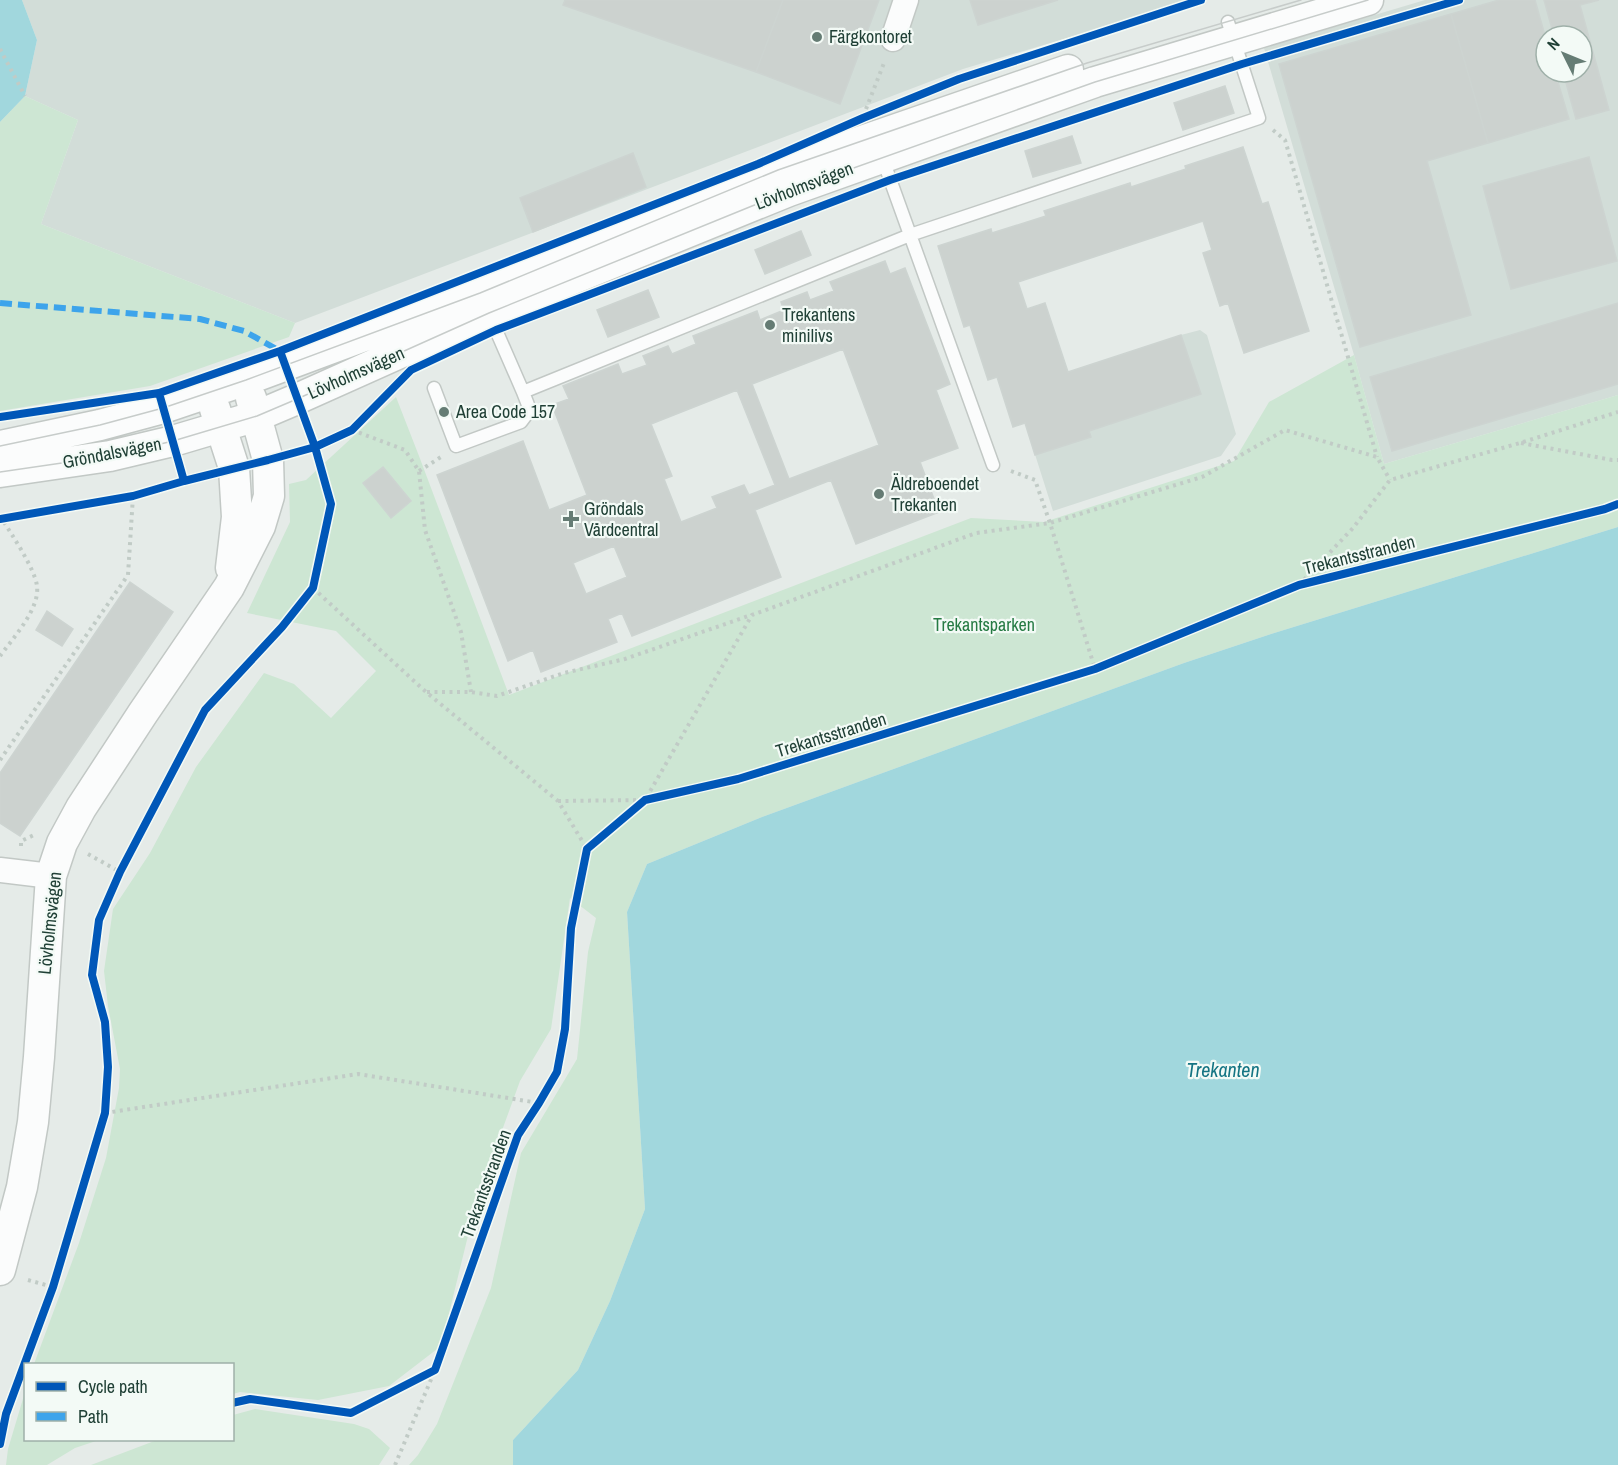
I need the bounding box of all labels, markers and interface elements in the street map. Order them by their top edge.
place label: Färgkontoret [829,24,912,49]
north arrow [1534,24,1594,84]
marker: Färgkontoret [810,30,824,44]
text: N [1542,33,1564,55]
street label: Lövholmsvägen [751,155,857,216]
place label: Trekantens minilivs [782,302,855,348]
marker: Trekantens minilivs [763,318,777,332]
street label: Lövholmsvägen [303,340,408,405]
place label: Area Code 157 [455,399,555,424]
marker: Area Code 157 [437,405,451,419]
street label: Gröndalsvägen [60,431,163,474]
place label: Äldreboendet Trekanten [890,471,979,517]
marker: Äldreboendet Trekanten [872,487,886,501]
place label: Gröndals Vårdcentral [584,496,658,542]
marker: Gröndals Vårdcentral [562,510,580,528]
street label: Trekantsstranden [1300,529,1417,580]
park label: Trekantsparken [933,612,1035,637]
street label: Trekantsstranden [773,706,889,763]
street label: Lövholmsvägen [32,870,67,976]
water label: Trekanten [1186,1056,1260,1083]
street label: Trekantsstranden [454,1126,517,1242]
legend [24,1363,234,1441]
text: Cycle path [78,1374,148,1399]
text: Path [78,1404,108,1429]

